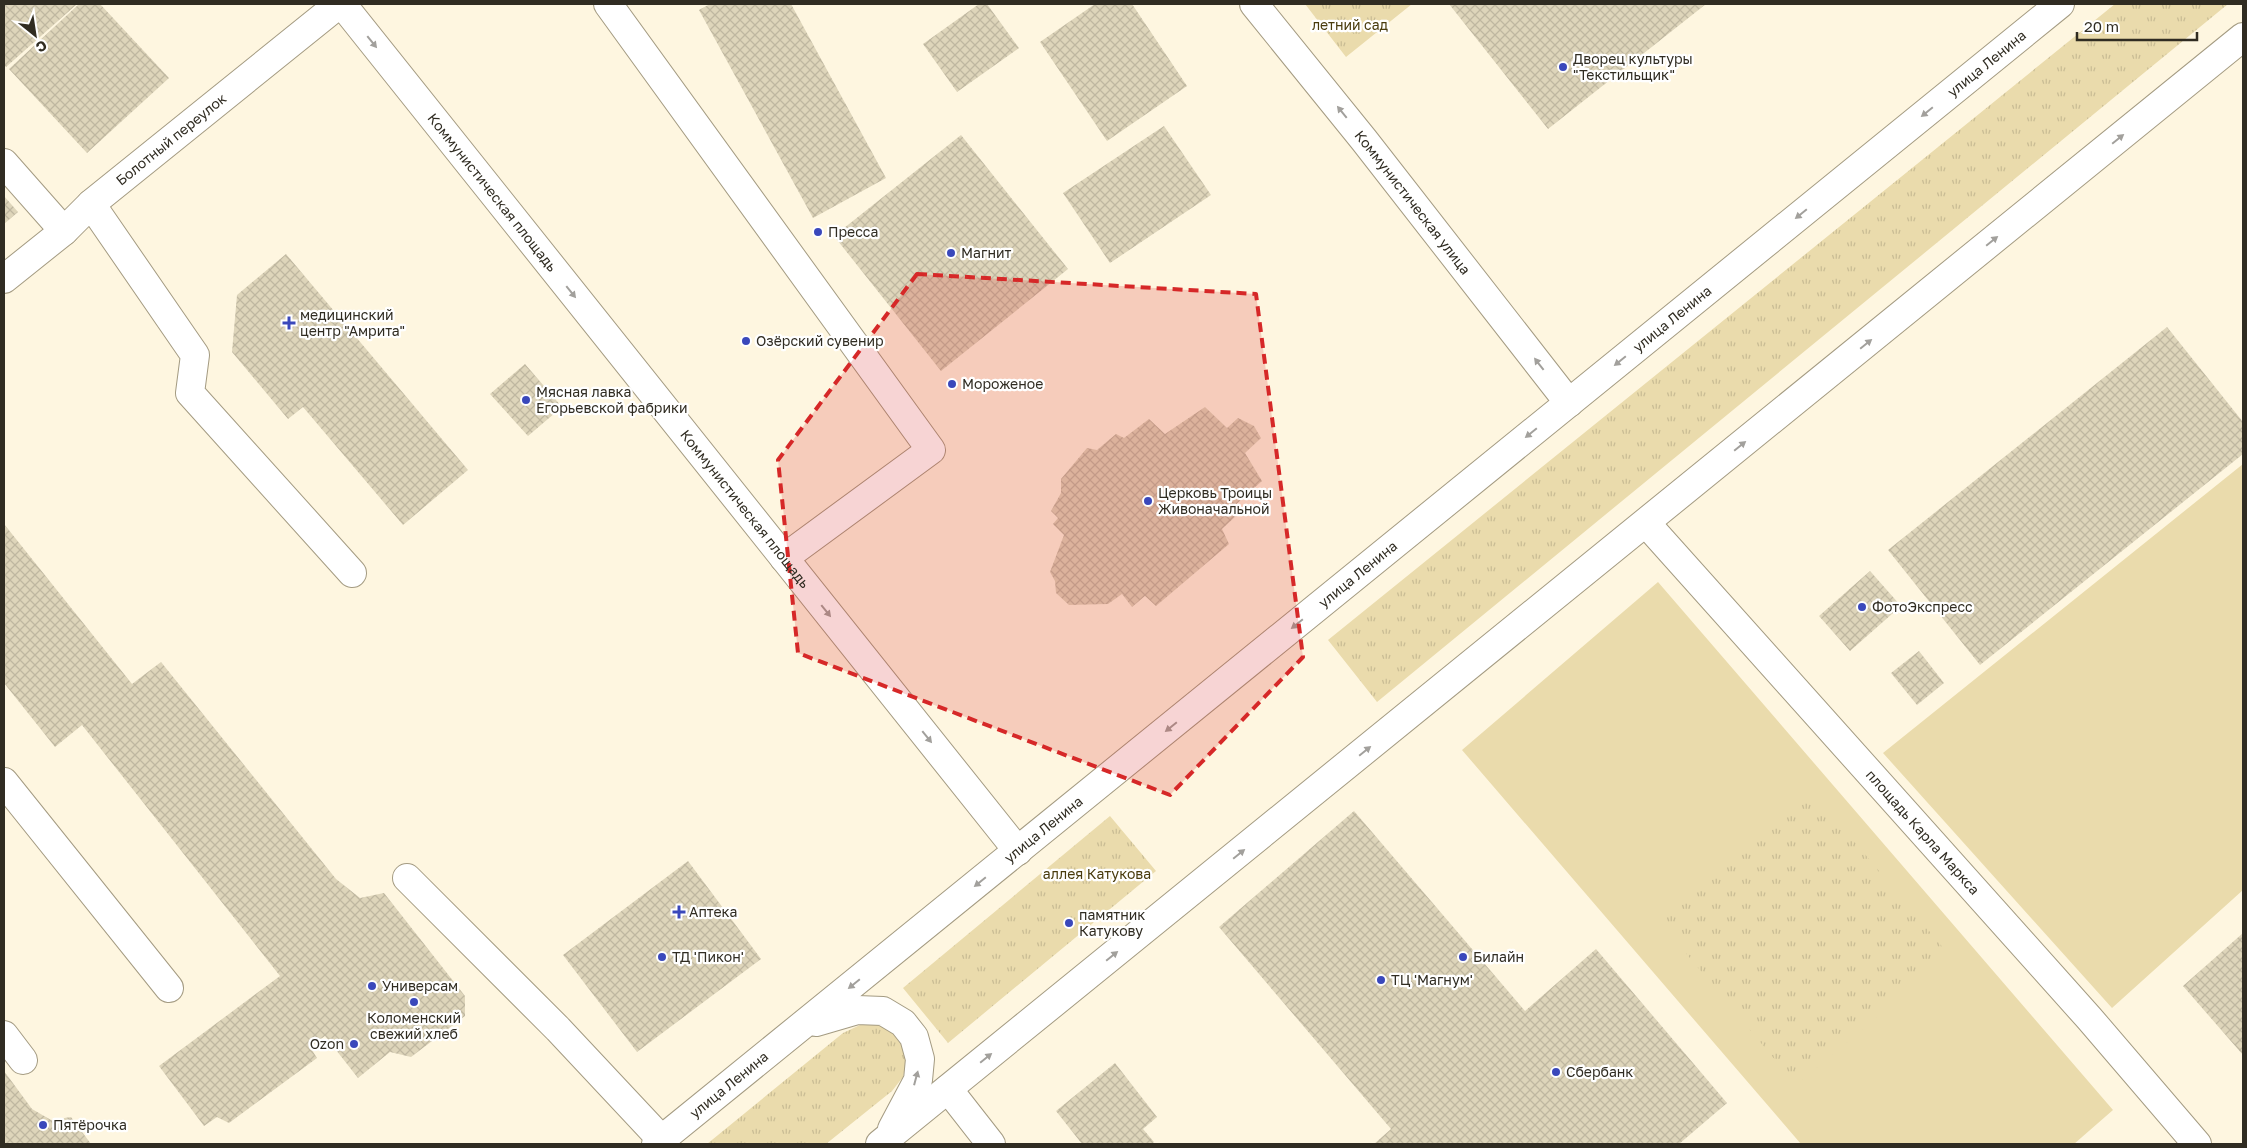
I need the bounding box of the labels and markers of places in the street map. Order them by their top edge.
place label: Дворец культуры "Текстильщик" [1573,50,1693,83]
marker: Дворец культуры "Текстильщик" [1557,61,1569,73]
place label: Пресса [828,223,878,240]
marker: Пресса [812,226,824,238]
place label: Магнит [961,244,1011,261]
marker: Магнит [945,247,957,259]
place label: медицинский центр "Амрита" [300,306,405,339]
marker: медицинский центр "Амрита" [282,316,296,330]
place label: Озёрский сувенир [756,332,884,349]
marker: Озёрский сувенир [740,335,752,347]
place label: Мороженое [962,375,1043,392]
marker: Мороженое [946,378,958,390]
place label: Мясная лавка Егорьевской фабрики [536,383,688,416]
marker: Мясная лавка Егорьевской фабрики [520,394,532,406]
place label: Церковь Троицы Живоначальной [1158,484,1272,517]
marker: Церковь Троицы Живоначальной [1142,495,1154,507]
place label: ФотоЭкспресс [1872,598,1973,615]
marker: ФотоЭкспресс [1856,601,1868,613]
place label: Аптека [689,903,737,920]
marker: Аптека [673,906,685,918]
place label: памятник Катукову [1079,906,1145,939]
marker: памятник Катукову [1063,917,1075,929]
place label: ТД 'Пикон' [672,948,744,965]
place label: Билайн [1473,948,1524,965]
marker: ТД 'Пикон' [656,951,668,963]
marker: Билайн [1457,951,1469,963]
place label: ТЦ 'Магнум' [1391,971,1473,988]
marker: ТЦ 'Магнум' [1375,974,1387,986]
place label: Универсам [382,977,458,994]
marker: Универсам [366,980,378,992]
marker: Коломенский свежий хлеб [408,996,420,1008]
place label: Коломенский свежий хлеб [367,1009,461,1042]
place label: Ozon [310,1035,344,1052]
marker: Ozon [348,1038,360,1050]
place label: Сбербанк [1566,1063,1633,1080]
marker: Сбербанк [1550,1066,1562,1078]
place label: Пятёрочка [53,1116,127,1133]
marker: Пятёрочка [37,1119,49,1131]

